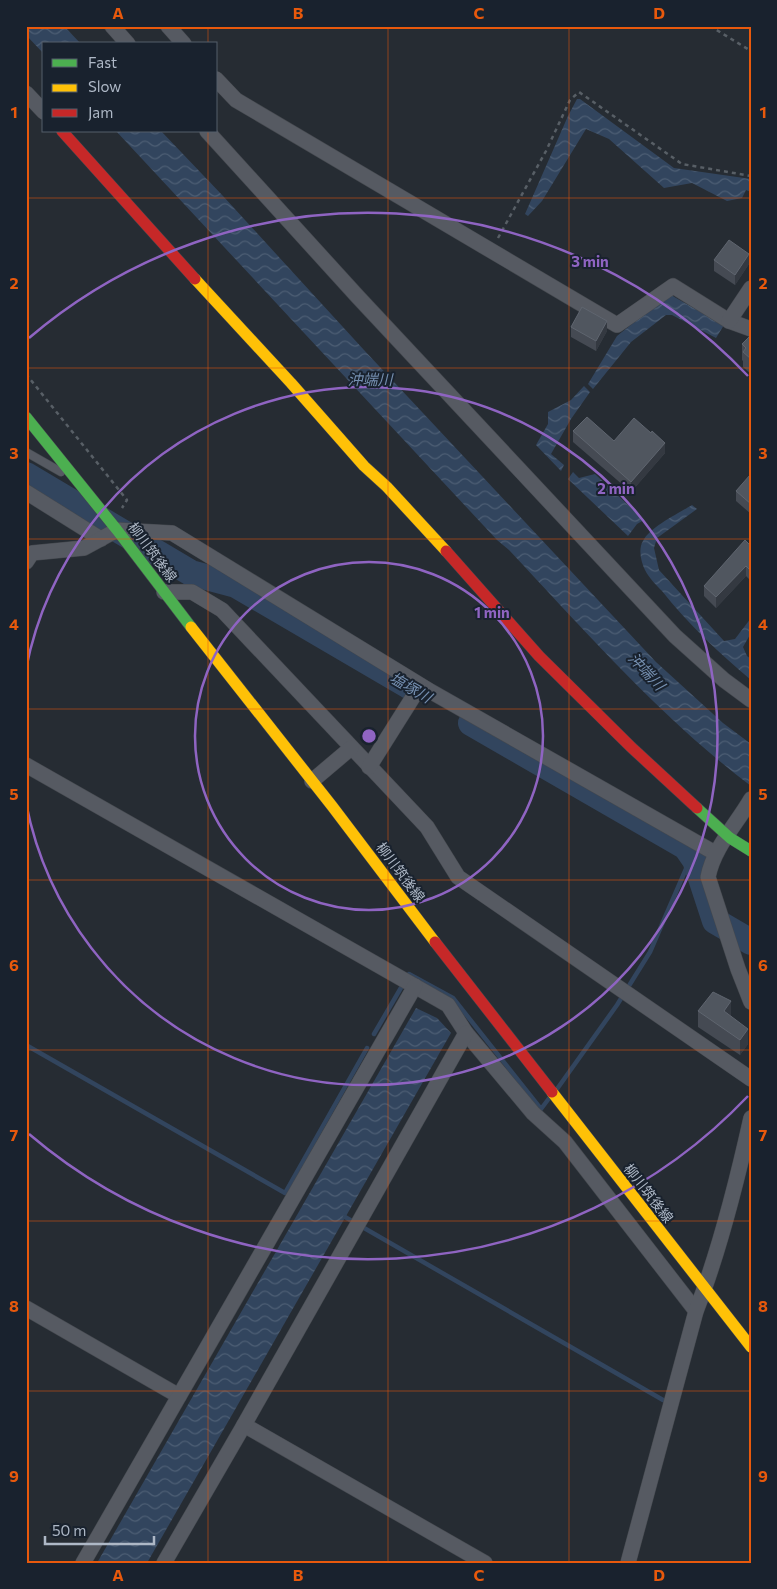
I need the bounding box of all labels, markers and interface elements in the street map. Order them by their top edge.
text: A [112,3,124,22]
text: B [293,3,304,22]
text: C [474,3,485,22]
text: D [653,3,665,22]
legend [42,42,218,132]
text: Fast [88,53,117,71]
text: Slow [88,77,121,95]
text: 1 [10,102,18,121]
text: 1 [759,102,767,121]
text: Jam [88,103,113,121]
text: 3 min [571,252,609,270]
text: 2 [9,273,19,292]
text: 2 [758,273,768,292]
water label: 沖端川 [347,370,394,388]
text: 3 [9,443,19,462]
text: 3 [758,443,768,462]
text: 2 min [597,479,635,497]
street label: 柳川筑後線 [125,519,181,585]
text: 1 min [474,603,510,621]
text: 4 [9,614,19,633]
text: 4 [758,614,768,633]
water label: 沖端川 [625,648,670,695]
water label: 塩塚川 [387,668,437,707]
centre of rings [360,727,378,745]
text: 5 [9,784,19,803]
text: 5 [758,784,768,803]
street label: 柳川筑後線 [373,839,429,905]
text: 6 [9,955,19,974]
text: 6 [758,955,768,974]
text: 7 [10,1125,19,1144]
text: 7 [759,1125,768,1144]
street label: 柳川筑後線 [621,1160,677,1226]
text: 8 [9,1296,19,1315]
text: 8 [758,1296,768,1315]
text: 9 [9,1466,19,1485]
text: 9 [758,1466,768,1485]
scale bar [45,1514,154,1546]
text: 50 m [52,1521,86,1539]
text: A [112,1565,124,1584]
text: B [293,1565,304,1584]
text: C [474,1565,485,1584]
text: D [653,1565,665,1584]

